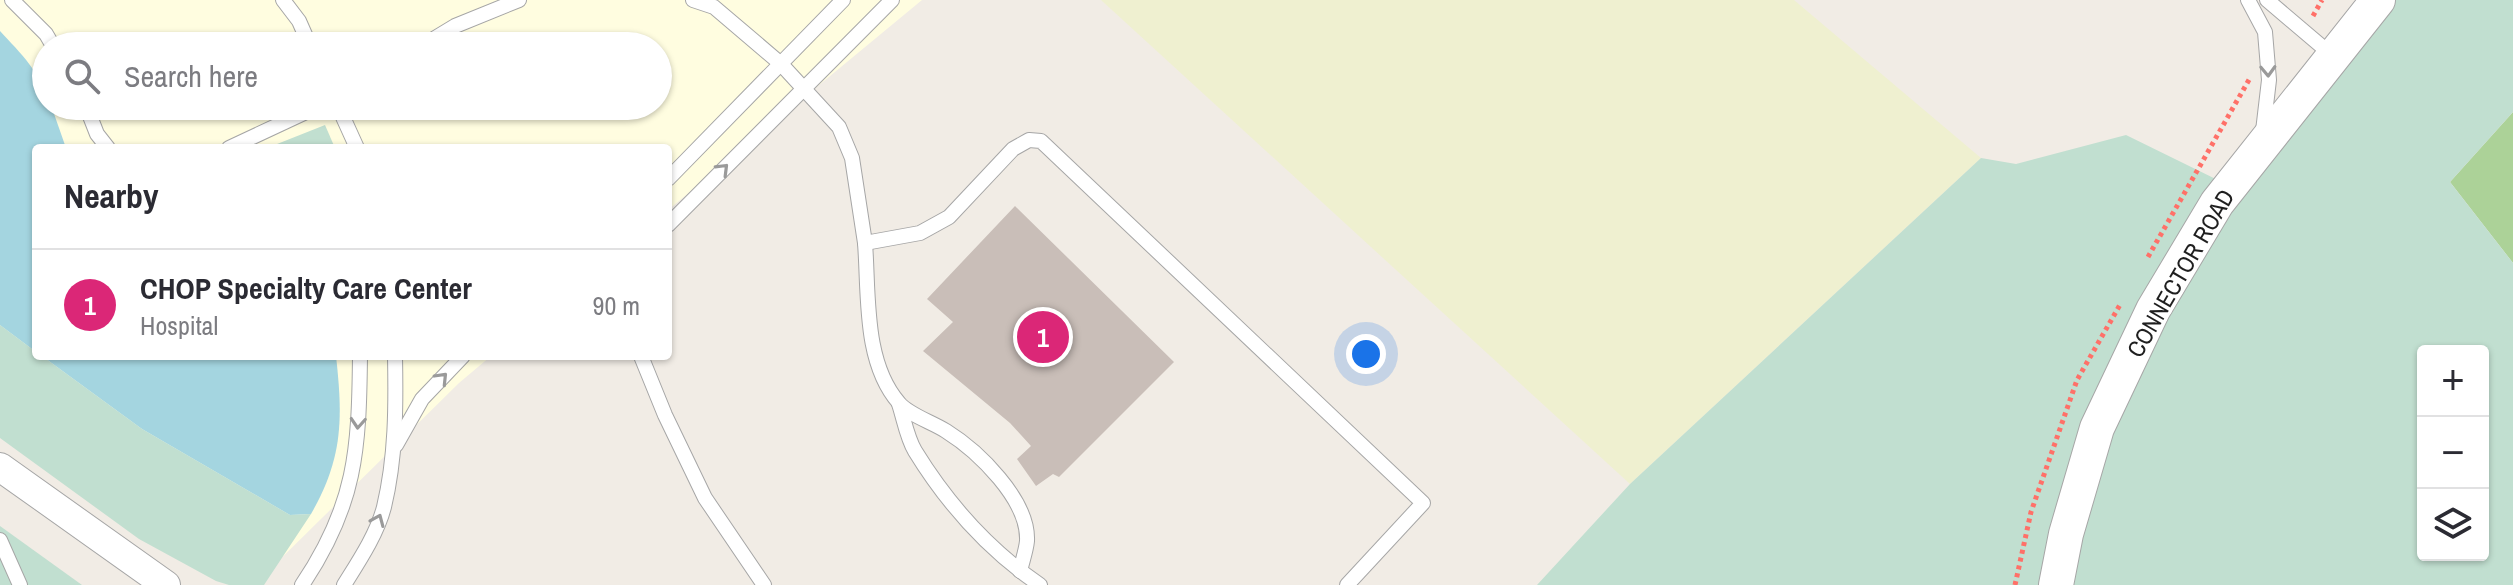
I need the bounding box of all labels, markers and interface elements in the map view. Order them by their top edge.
search box [32,32,672,120]
icon: search [60,54,104,98]
text: Search here [124,56,258,96]
one-way arrow [2259,65,2276,78]
one-way arrow [714,164,728,179]
text: Nearby [64,173,159,219]
street label: CONNECTOR ROAD [2119,183,2241,363]
text: CHOP Specialty Care Center [140,268,472,308]
text: 1 [84,288,96,323]
text: 90 m [593,288,640,323]
pin: 1 [1017,307,1069,367]
text: Hospital [140,308,218,343]
your location [1346,334,1386,374]
map controls [2417,345,2489,561]
button: + [2417,345,2489,417]
one-way arrow [433,373,447,387]
one-way arrow [350,417,367,430]
button: − [2417,417,2489,489]
button: layers [2417,489,2489,561]
one-way arrow [368,514,385,528]

